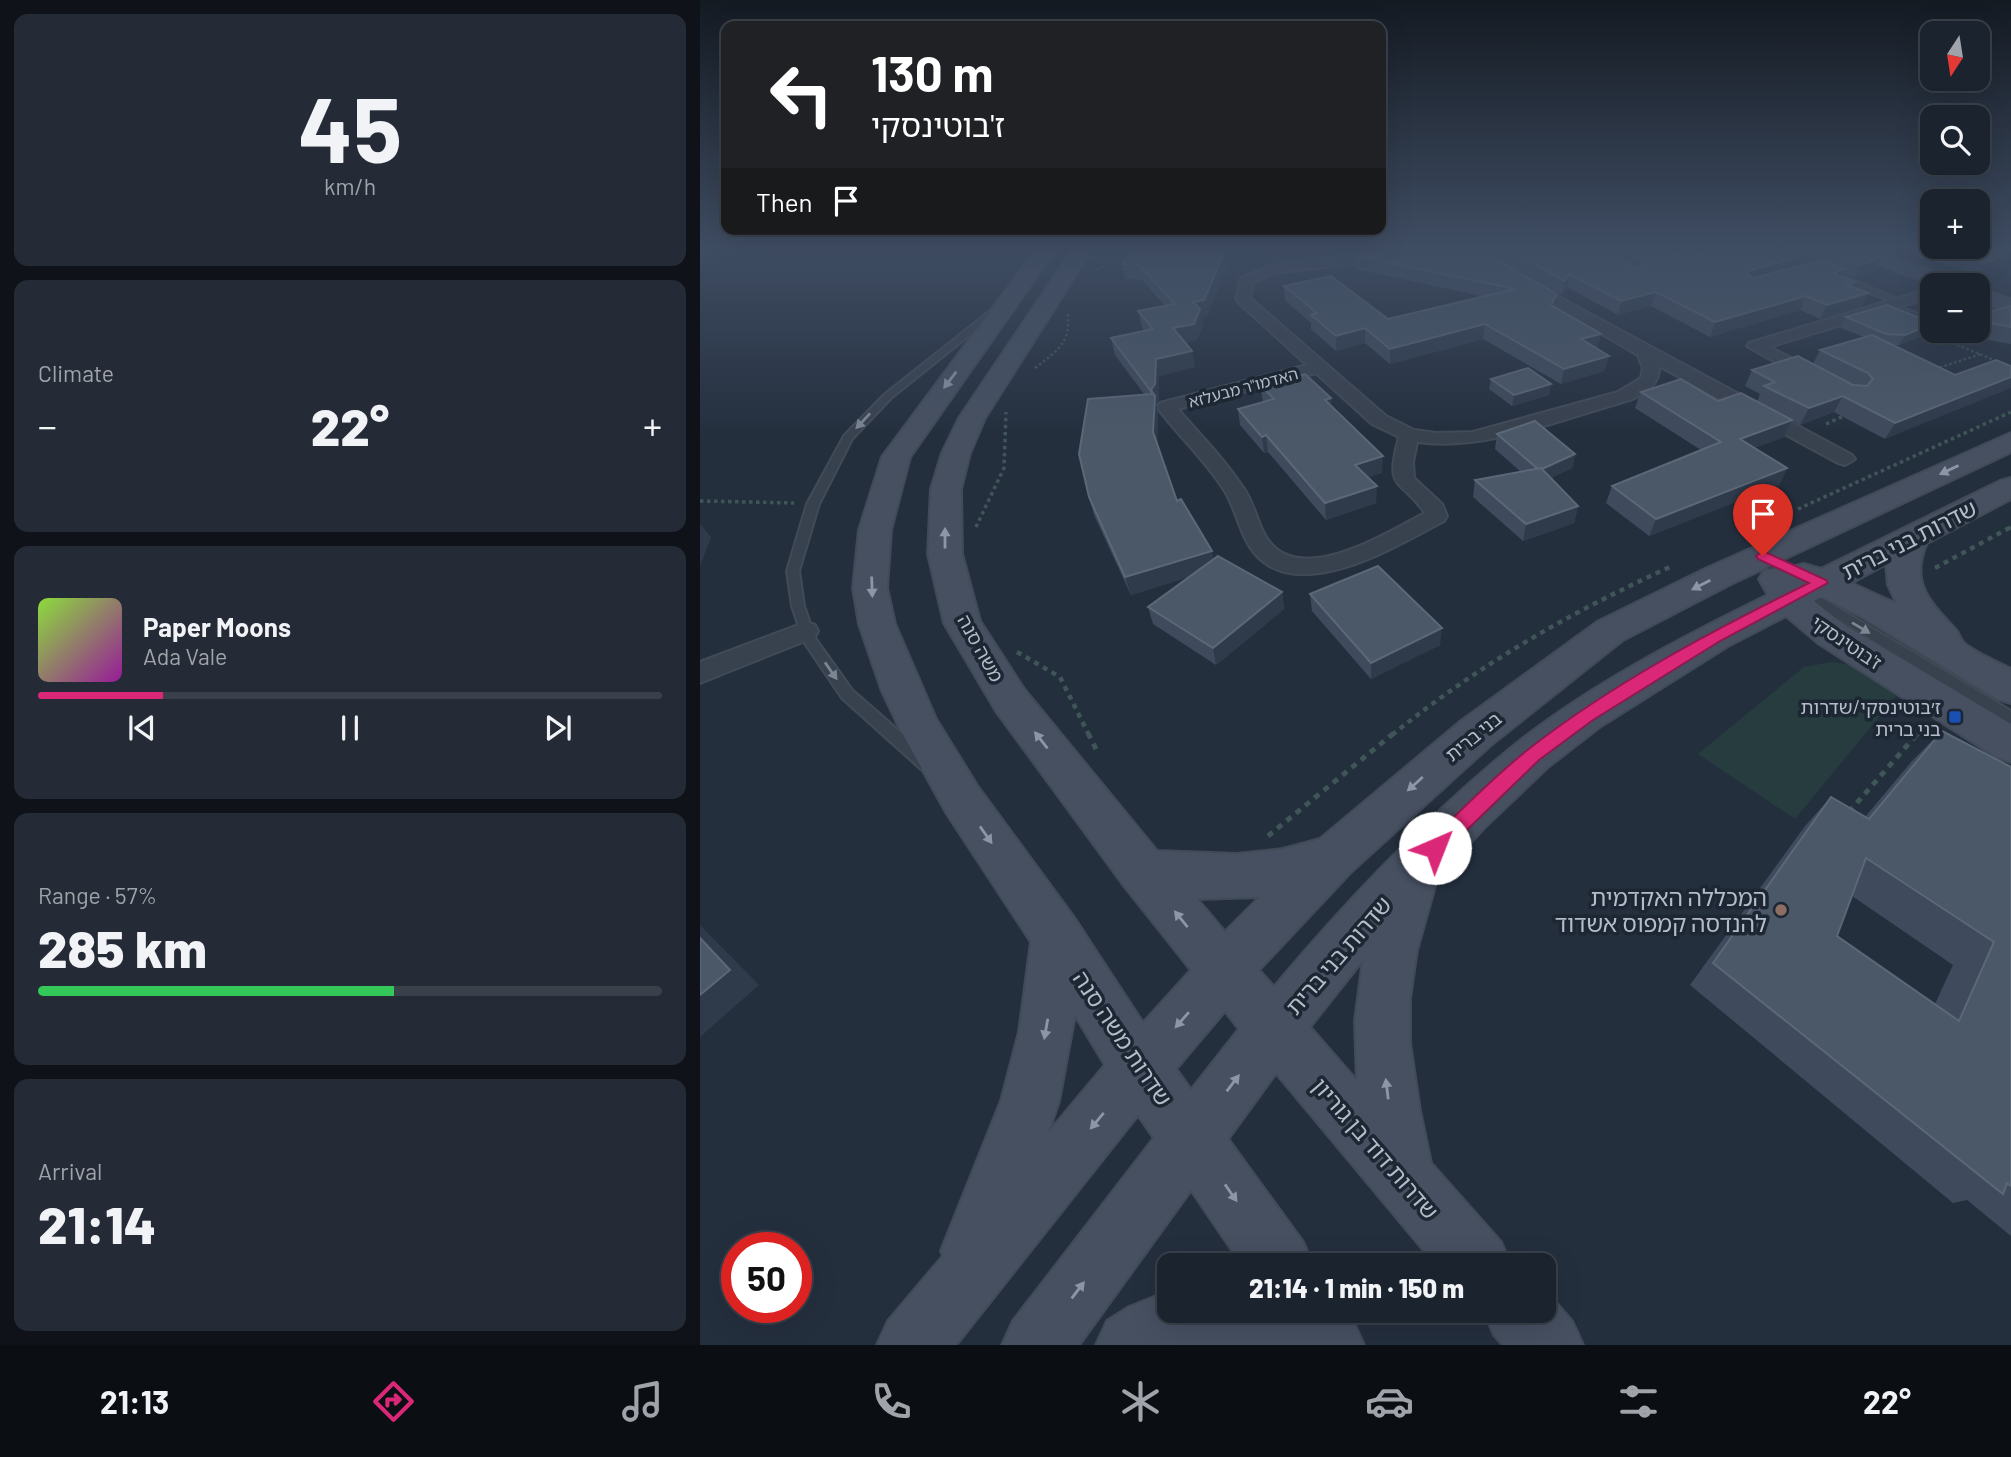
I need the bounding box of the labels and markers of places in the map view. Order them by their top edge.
pin [1733,484,1793,556]
place label: ז׳בוטינסקי/שדרות בני ברית [1801,695,1941,740]
marker: ז׳בוטינסקי/שדרות בני ברית [1947,709,1963,725]
place label: המכללה האקדמית להנדסה קמפוס אשדוד [1555,883,1767,937]
marker: המכללה האקדמית להנדסה קמפוס אשדוד [1773,902,1789,918]

